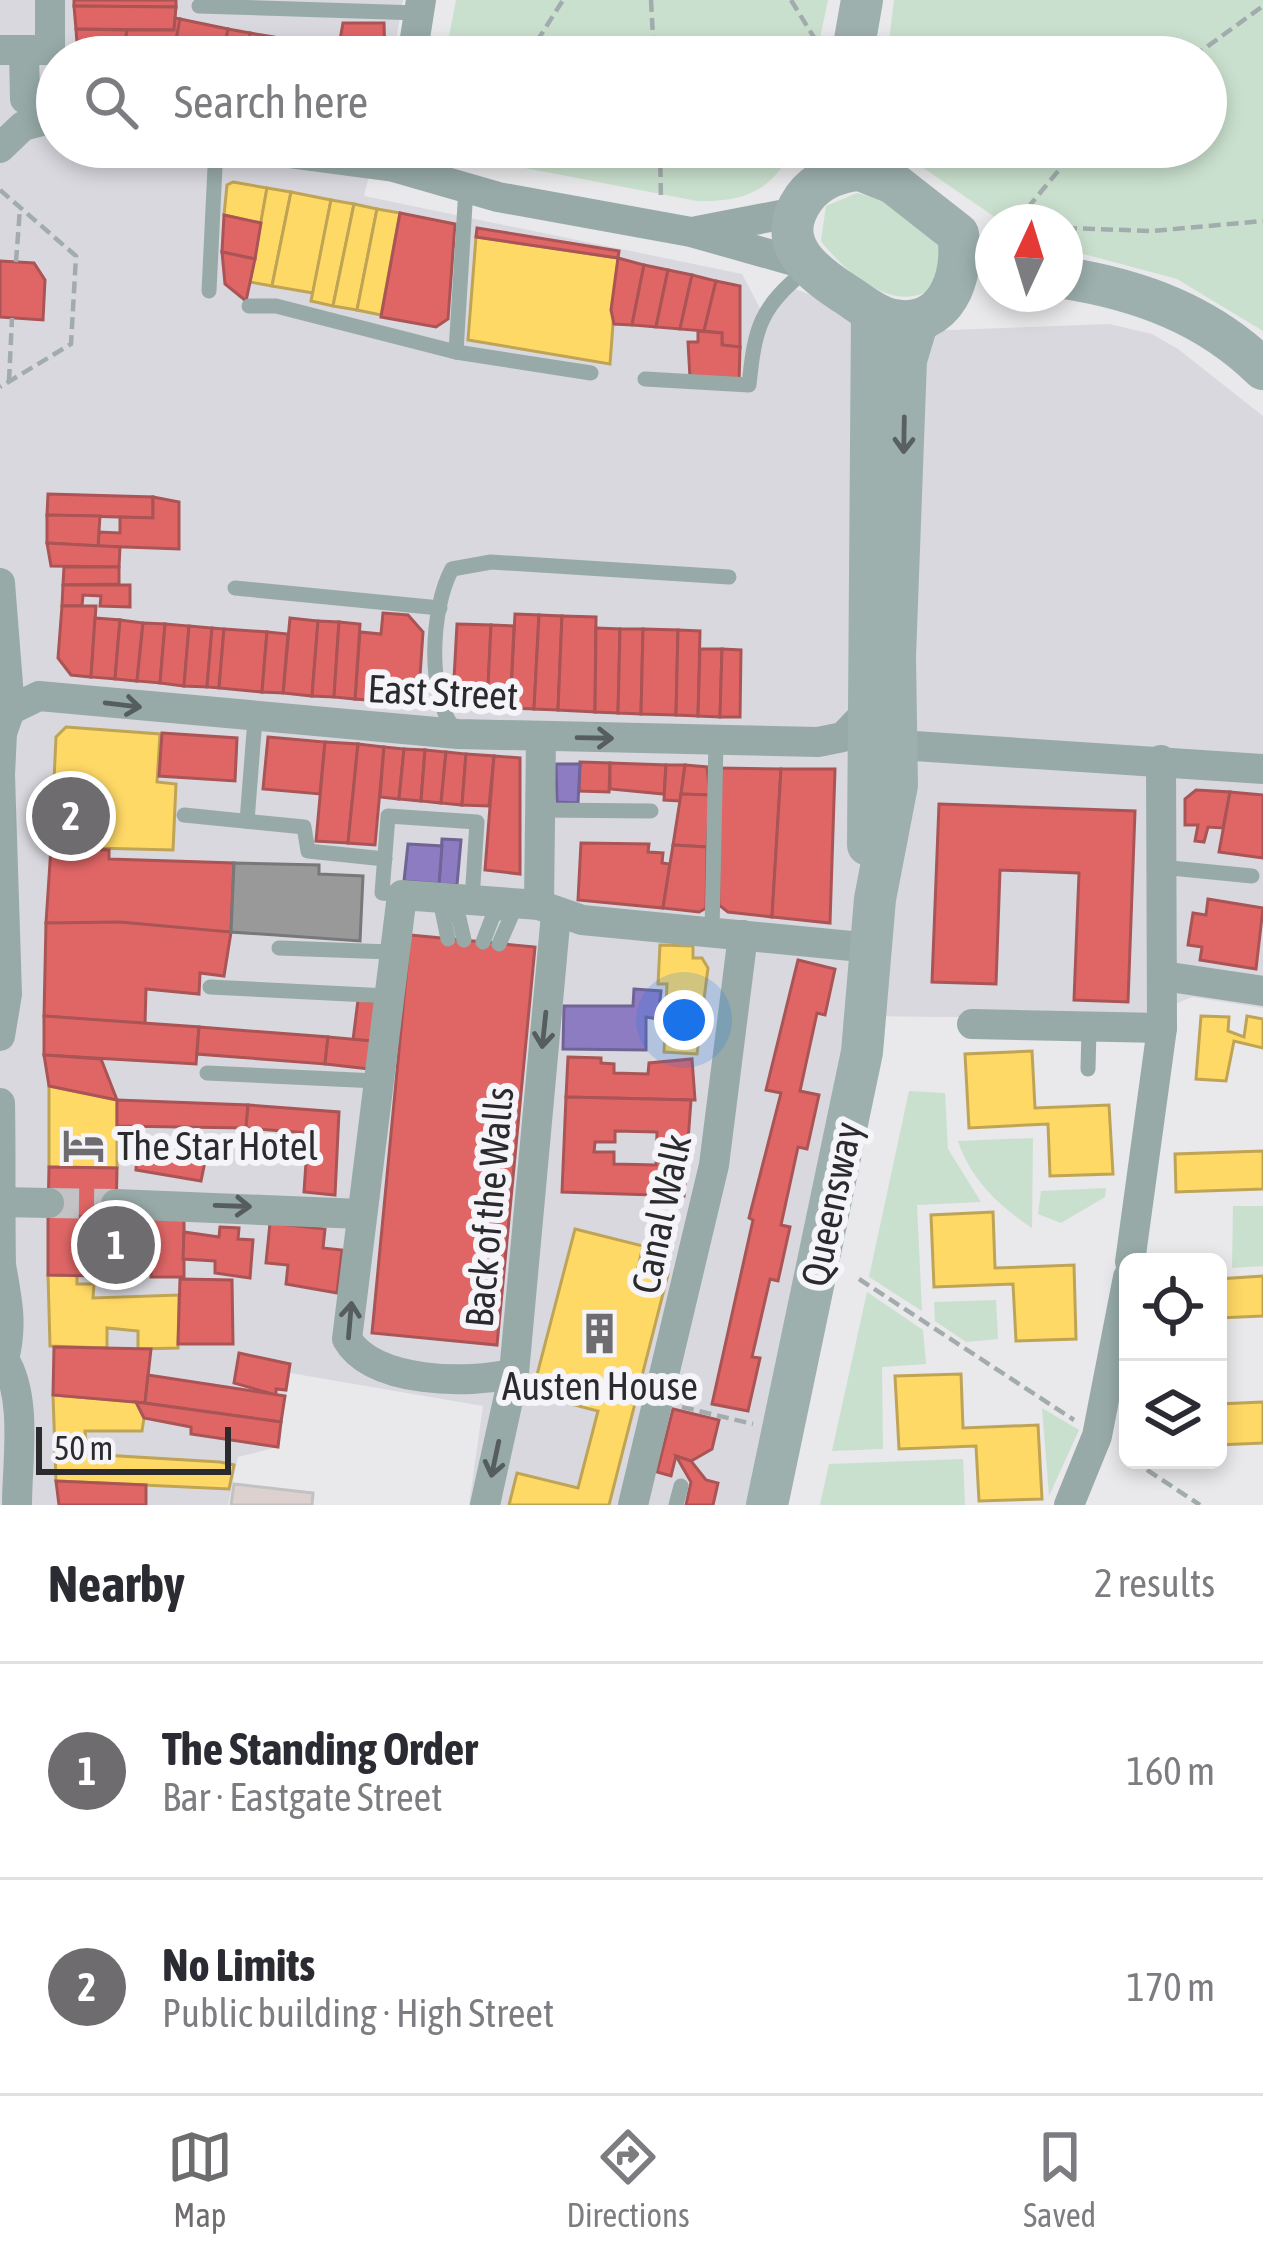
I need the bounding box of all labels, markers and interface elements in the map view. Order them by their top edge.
search box [36,36,1227,168]
icon: search [78,69,144,135]
text: Search here [174,76,368,128]
north arrow [975,204,1083,312]
one-way arrow [893,415,916,454]
street label: East Street [367,666,519,718]
one-way arrow [103,695,142,717]
one-way arrow [575,726,614,749]
pin: 2 [32,771,110,861]
your location [654,990,714,1050]
one-way arrow [532,1010,555,1049]
street label: Back of the Walls [457,1085,521,1329]
street label: Queensway [792,1118,870,1290]
hotel icon: The Star Hotel [60,1123,106,1169]
place label: The Star Hotel [117,1124,318,1168]
street label: Canal Walk [623,1131,699,1297]
one-way arrow [213,1195,252,1218]
pin: 1 [77,1200,155,1290]
map controls [1119,1253,1227,1469]
button: locate [1119,1253,1227,1361]
one-way arrow [339,1301,362,1340]
building icon: Austen House [577,1311,623,1357]
button: layers [1119,1361,1227,1469]
place label: Austen House [502,1364,698,1408]
scale bar [36,1421,231,1474]
text: 50 m [54,1429,113,1467]
one-way arrow [483,1440,506,1478]
text: Nearby [48,1554,185,1613]
text: 2 results [1094,1561,1215,1605]
text: The Standing Order [162,1723,478,1775]
text: 1 [78,1749,96,1793]
text: 160 m [1127,1749,1215,1793]
text: Bar · Eastgate Street [162,1775,443,1819]
text: No Limits [162,1939,315,1991]
text: 2 [78,1965,96,2009]
text: 170 m [1127,1965,1215,2009]
text: Public building · High Street [162,1991,554,2035]
tab: Map [167,2124,233,2234]
tab: Directions [566,2124,690,2234]
tab: Saved [1023,2124,1096,2234]

